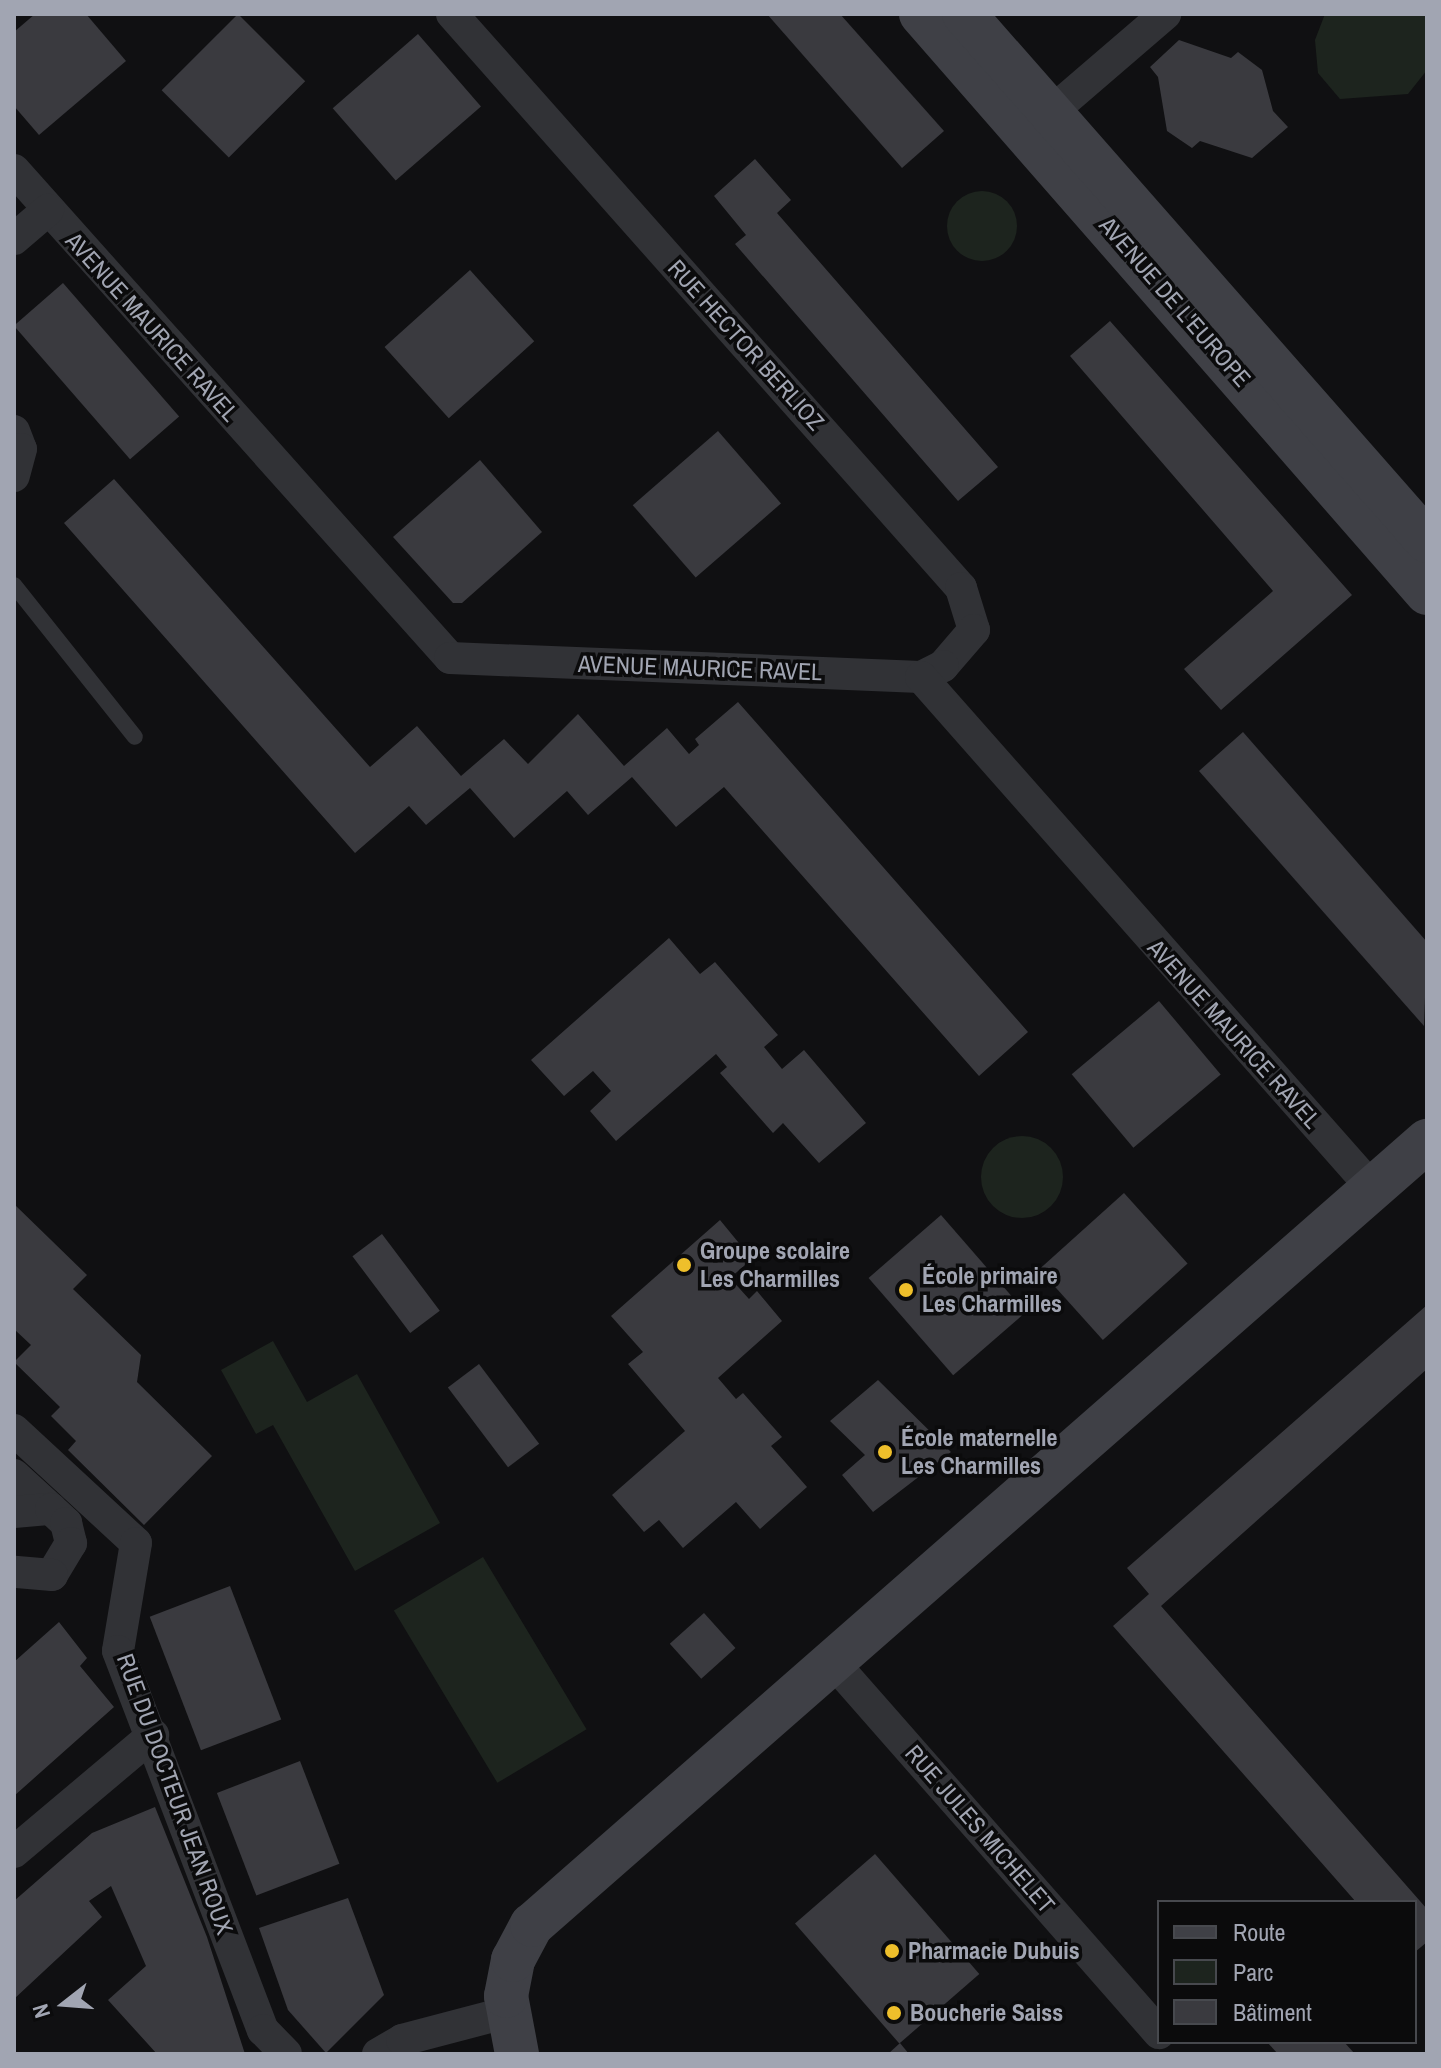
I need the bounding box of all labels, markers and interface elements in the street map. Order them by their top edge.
street label: AVENUE DE L'EUROPE [1093,211,1257,393]
street label: AVENUE MAURICE RAVEL [60,227,244,427]
street label: RUE HECTOR BERLIOZ [662,254,830,436]
street label: AVENUE MAURICE RAVEL [577,649,823,687]
street label: AVENUE MAURICE RAVEL [1142,934,1326,1134]
place label: Groupe scolaire Les Charmilles [700,1237,850,1293]
marker: Groupe scolaire Les Charmilles [675,1256,693,1274]
place label: École primaire Les Charmilles [922,1262,1062,1318]
marker: École primaire Les Charmilles [897,1281,915,1299]
place label: École maternelle Les Charmilles [901,1424,1057,1480]
marker: École maternelle Les Charmilles [876,1443,894,1461]
street label: RUE DU DOCTEUR JEAN ROUX [111,1650,239,1938]
street label: RUE JULES MICHELET [899,1739,1061,1919]
legend [1157,1900,1417,2044]
text: Route [1233,1916,1286,1948]
place label: Pharmacie Dubuis [908,1937,1080,1965]
marker: Pharmacie Dubuis [883,1942,901,1960]
text: Parc [1233,1956,1273,1988]
north arrow [24,1964,104,2044]
text: Bâtiment [1233,1996,1312,2028]
place label: Boucherie Saiss [910,1999,1063,2027]
text: N [25,2000,57,2022]
marker: Boucherie Saiss [885,2004,903,2022]

